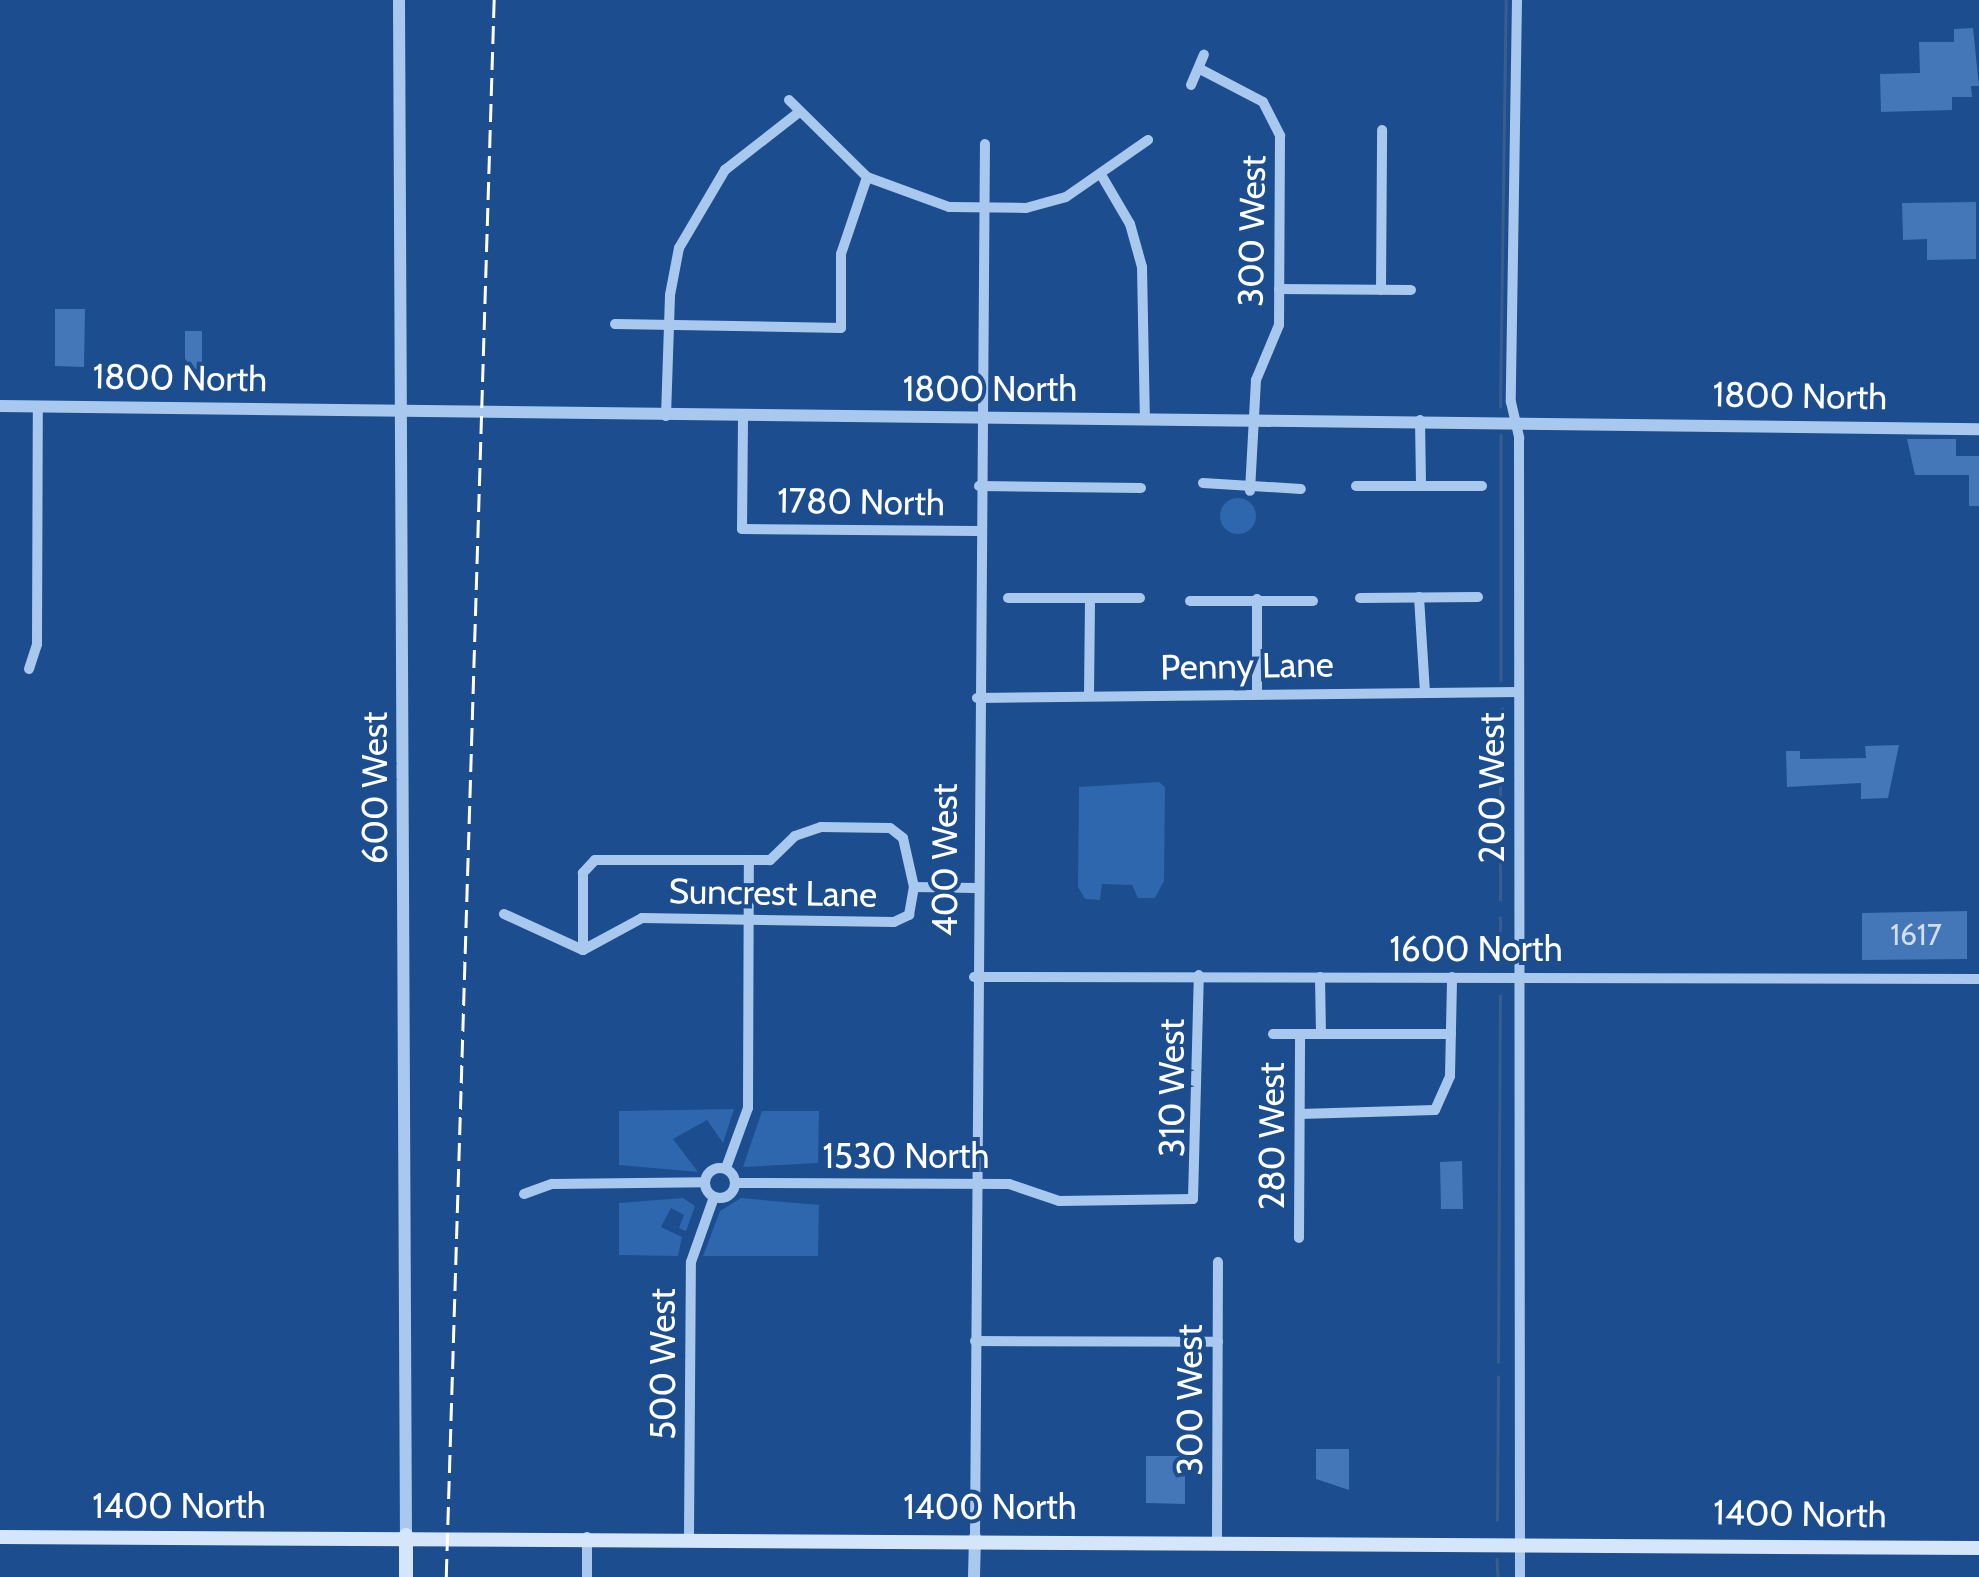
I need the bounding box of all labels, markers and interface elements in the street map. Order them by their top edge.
street label: 300 West [1230,155,1274,307]
street label: 1800 North [92,355,268,401]
street label: 1800 North [903,368,1077,410]
street label: 1800 North [1712,373,1888,419]
street label: 1780 North [777,480,945,524]
street label: Penny Lane [1160,643,1334,689]
street label: 600 West [354,712,396,864]
street label: 200 West [1471,712,1513,864]
street label: 400 West [924,784,966,936]
street label: Suncrest Lane [668,870,878,916]
house number: 1617 [1890,917,1942,953]
street label: 1600 North [1389,928,1563,970]
street label: 310 West [1151,1019,1193,1157]
street label: 280 West [1251,1062,1293,1210]
street label: 1530 North [823,1135,989,1177]
street label: 500 West [642,1288,684,1440]
street label: 300 West [1169,1324,1211,1476]
street label: 1400 North [92,1485,266,1527]
street label: 1400 North [903,1486,1077,1528]
street label: 1400 North [1713,1491,1887,1537]

